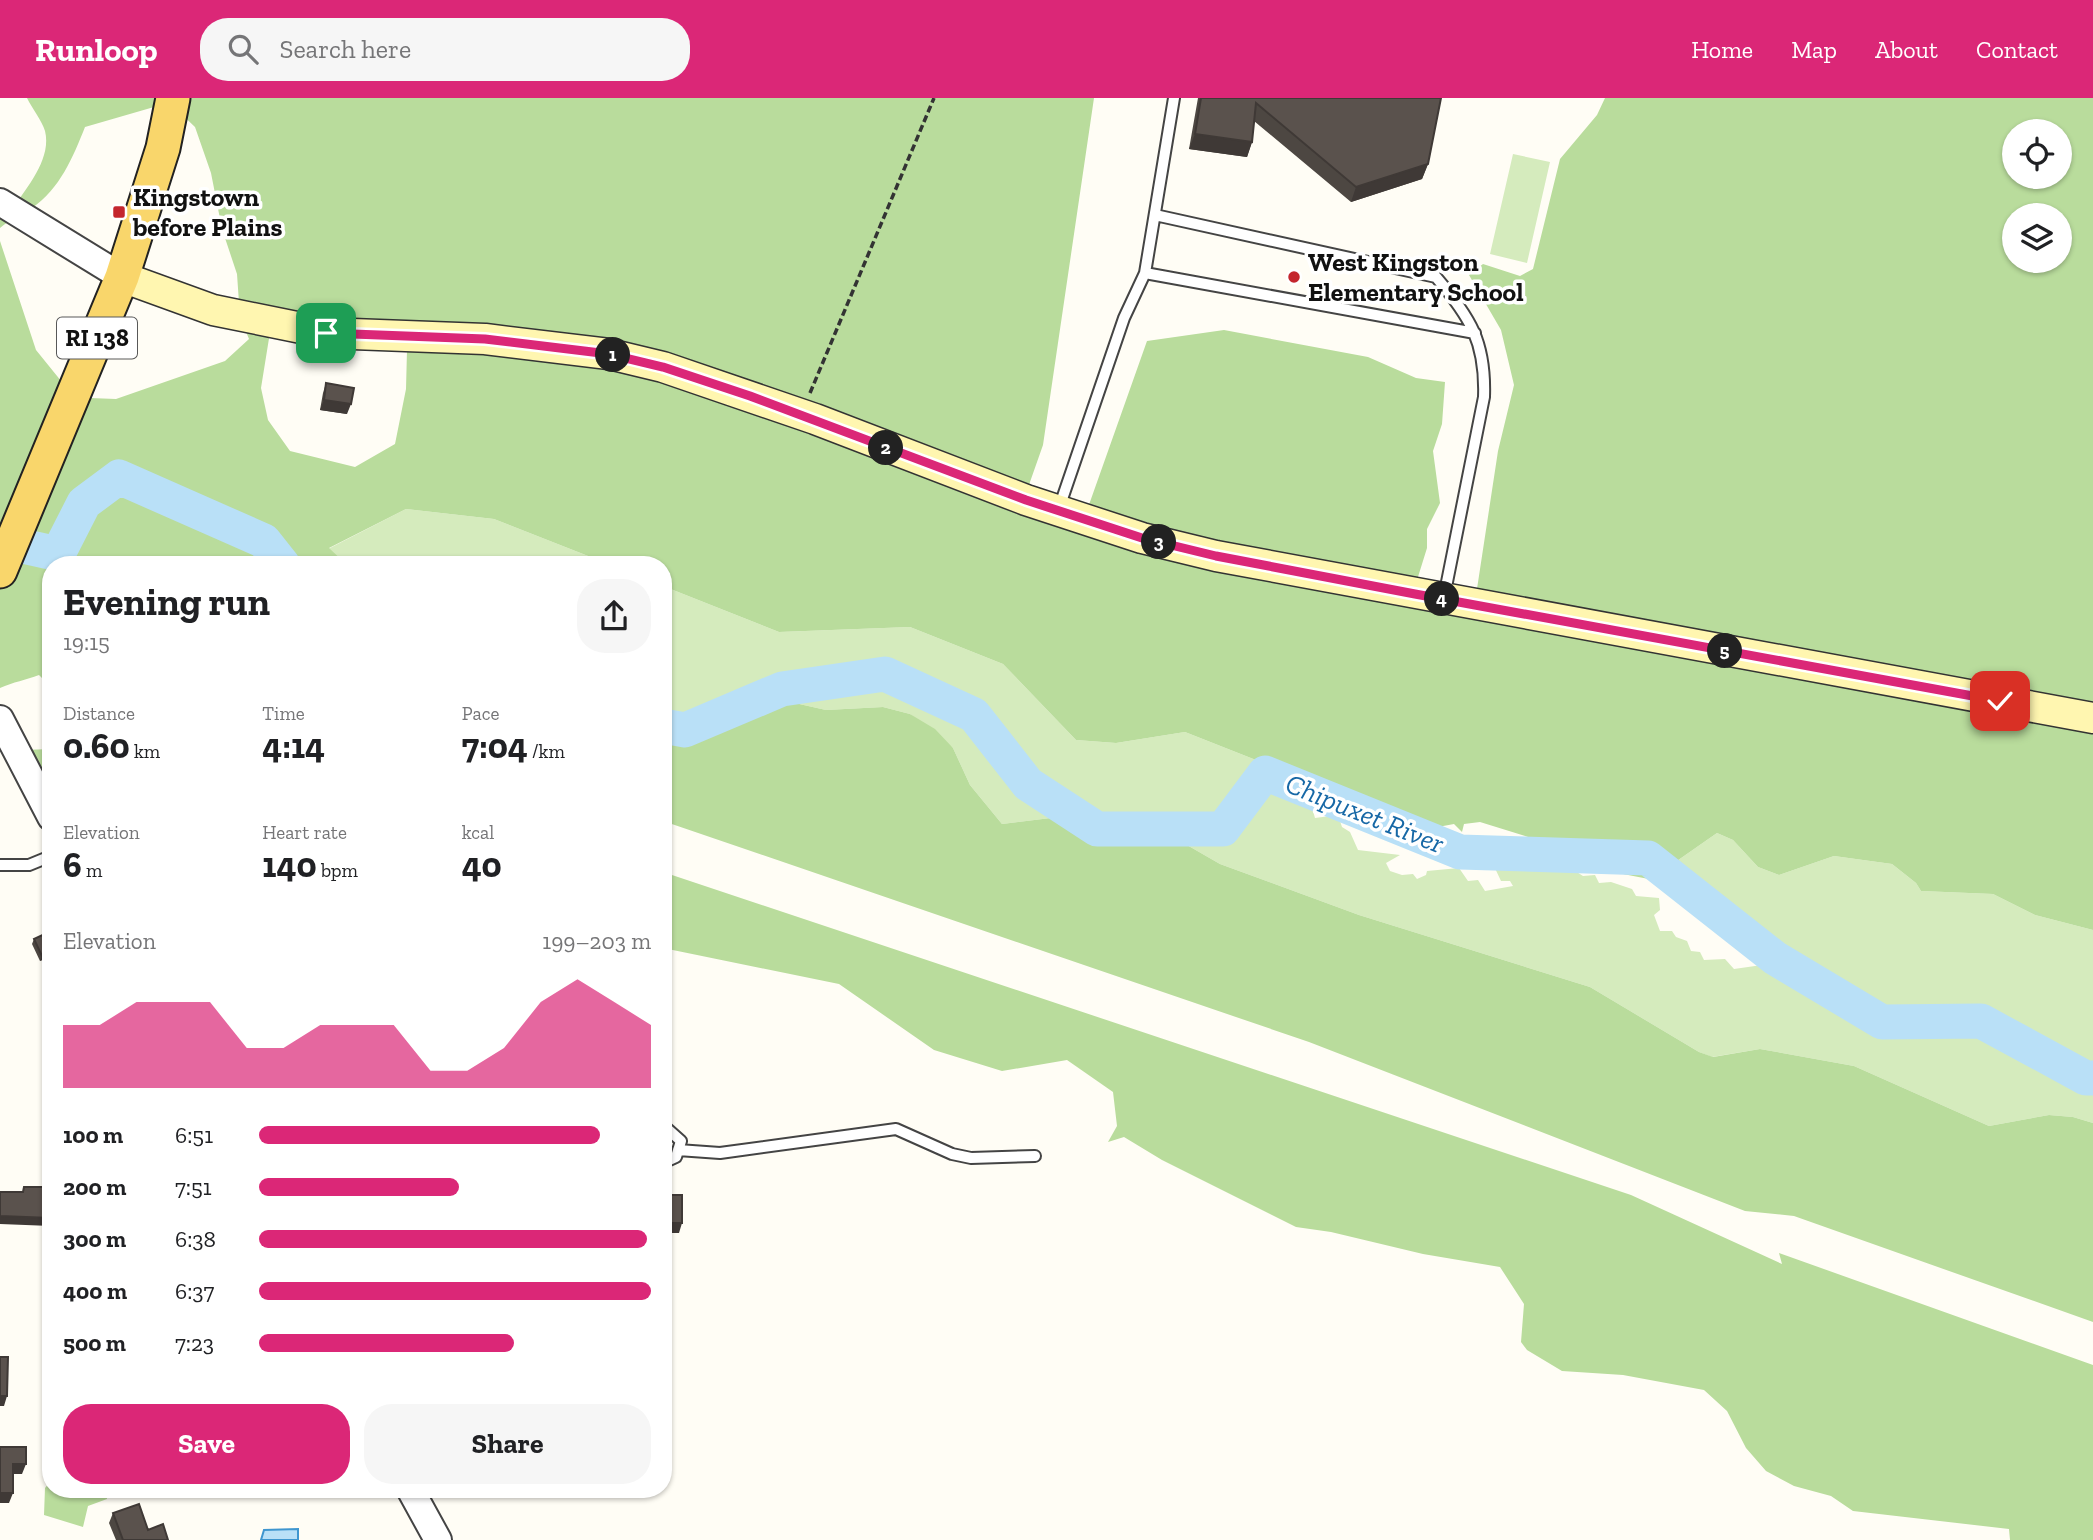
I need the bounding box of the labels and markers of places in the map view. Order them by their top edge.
place label: Kingstown before Plains [132,181,282,243]
marker: Kingstown before Plains [111,204,127,220]
place label: West Kingston Elementary School [1308,246,1524,308]
marker: West Kingston Elementary School [1286,269,1302,285]
pin [296,303,356,363]
pin: 1 [596,338,630,372]
pin: 2 [868,430,903,466]
pin: 3 [1142,524,1176,560]
pin: 4 [1424,582,1460,616]
pin: 5 [1708,634,1742,668]
pin [1970,671,2030,731]

